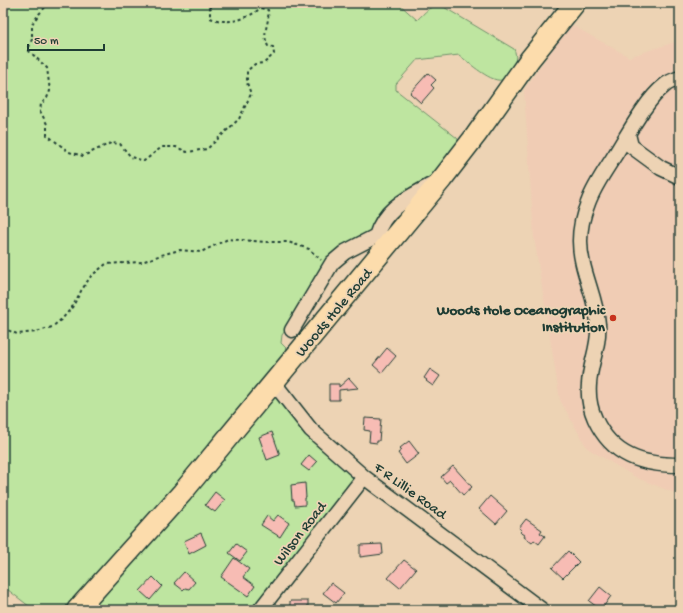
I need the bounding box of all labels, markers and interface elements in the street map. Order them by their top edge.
scale bar [28,26,104,52]
text: 50 m [34,35,59,49]
street label: Woods Hole Road [292,264,378,361]
place label: Woods Hole Oceanographic Institution [436,302,606,337]
marker: Woods Hole Oceanographic Institution [608,313,618,323]
street label: F R Lillie Road [369,459,451,525]
street label: Wilson Road [270,498,332,570]

